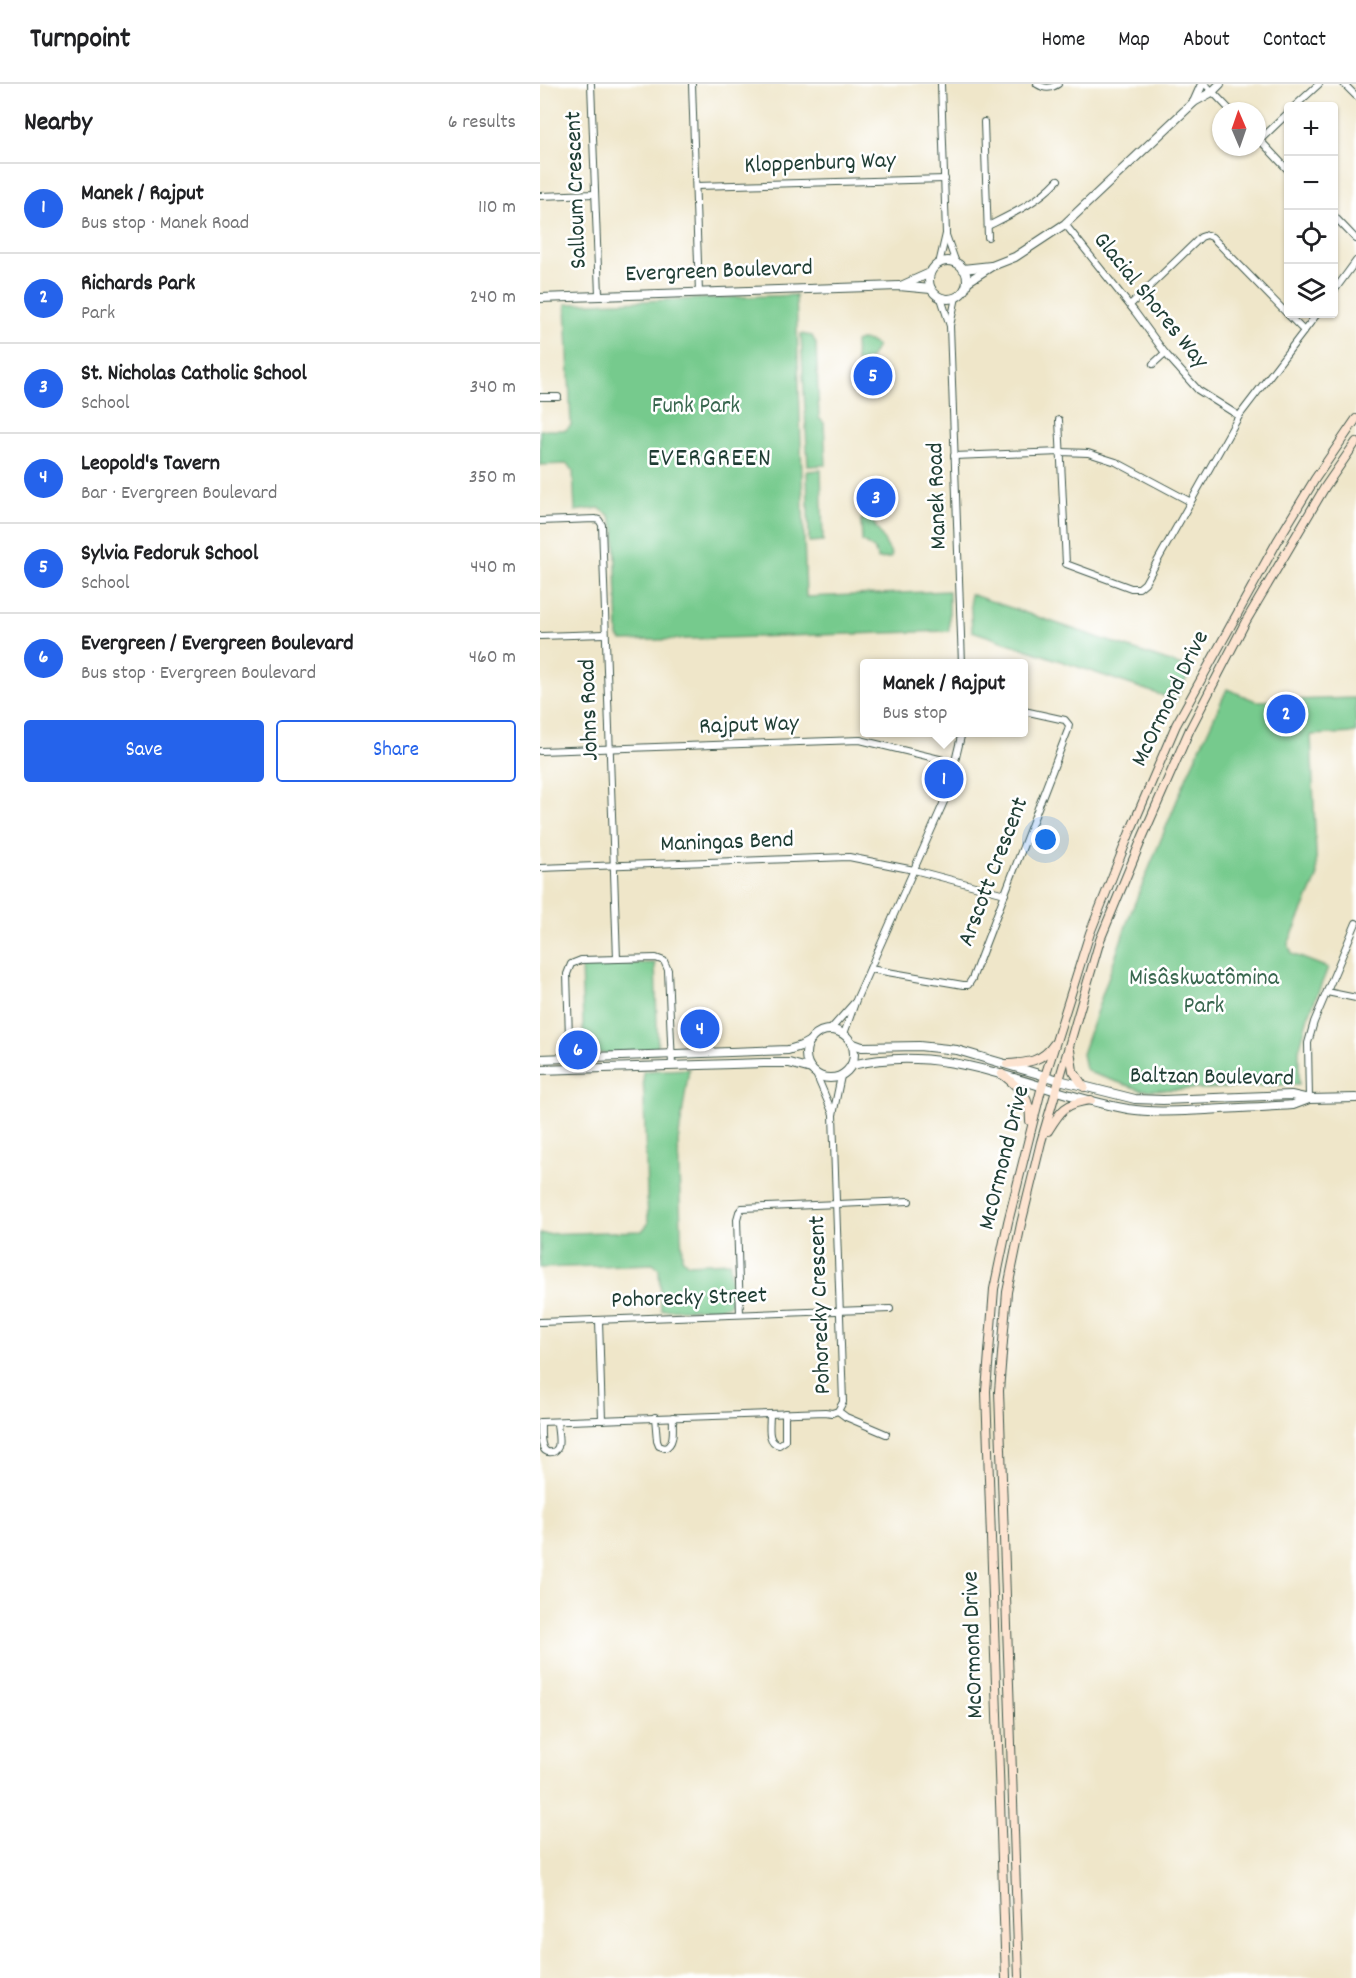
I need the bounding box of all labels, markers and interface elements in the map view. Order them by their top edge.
text: Turnpoint [30,21,130,61]
text: Home [1041,26,1085,56]
text: Map [1118,26,1150,56]
text: About [1183,26,1230,56]
text: Contact [1263,26,1326,56]
north arrow [1212,102,1266,156]
map controls [1284,102,1338,318]
button: + [1284,102,1338,156]
text: Nearby [24,105,92,142]
text: 6 results [448,109,516,137]
street label: Salloum Crescent [557,110,597,269]
street label: Kloppenburg Way [744,144,898,184]
button: − [1284,156,1338,210]
text: Manek / Rajput [81,179,204,210]
text: 1 [41,194,46,222]
text: 110 m [478,194,516,222]
text: Bus stop · Manek Road [81,210,249,238]
button: locate [1284,210,1338,264]
street label: Glacial Shores Way [1084,225,1217,378]
street label: Evergreen Boulevard [625,252,813,292]
button: layers [1284,264,1338,318]
text: Richards Park [81,269,195,300]
text: 2 [39,284,48,312]
text: 240 m [470,284,516,312]
text: Park [81,300,115,328]
pin: 5 [854,354,892,398]
text: St. Nicholas Catholic School [81,359,307,390]
text: 3 [39,374,48,402]
text: 340 m [470,374,516,402]
text: School [81,390,130,418]
park label: Funk Park [652,390,740,424]
district label: EVERGREEN [648,441,772,478]
street label: Manek Road [919,442,957,550]
text: Leopold's Tavern [81,449,220,480]
text: 4 [39,464,48,492]
text: 350 m [469,464,516,492]
pin: 3 [856,476,896,520]
text: Bar · Evergreen Boulevard [81,480,277,508]
text: Sylvia Fedoruk School [81,539,258,570]
text: 5 [39,554,48,582]
text: 440 m [470,554,516,582]
text: School [81,570,130,598]
street label: McOrmond Drive [1123,625,1219,773]
text: Evergreen / Evergreen Boulevard [81,629,354,660]
text: 6 [39,644,48,672]
text: 460 m [469,644,516,672]
street label: Johns Road [571,658,609,762]
popup [860,659,1028,737]
text: Bus stop · Evergreen Boulevard [81,660,316,688]
text: Manek / Rajput [883,669,1005,700]
pin: 2 [1266,692,1306,736]
text: Bus stop [883,700,948,728]
street label: Rajput Way [699,707,801,745]
button: Save [24,720,264,782]
button: Share [276,720,516,782]
pin: 1 [924,756,964,802]
street label: Arscott Crescent [950,792,1038,951]
street label: Maningas Bend [660,824,794,862]
your location [1031,825,1060,854]
park label: Misâskwatômina Park [1129,962,1280,1024]
pin: 4 [680,1006,720,1052]
pin: 6 [558,1028,597,1072]
street label: Baltzan Boulevard [1130,1060,1294,1096]
street label: McOrmond Drive [971,1082,1039,1234]
street label: Pohorecky Crescent [801,1215,841,1395]
street label: Pohorecky Street [611,1279,768,1319]
street label: McOrmond Drive [954,1571,994,1719]

